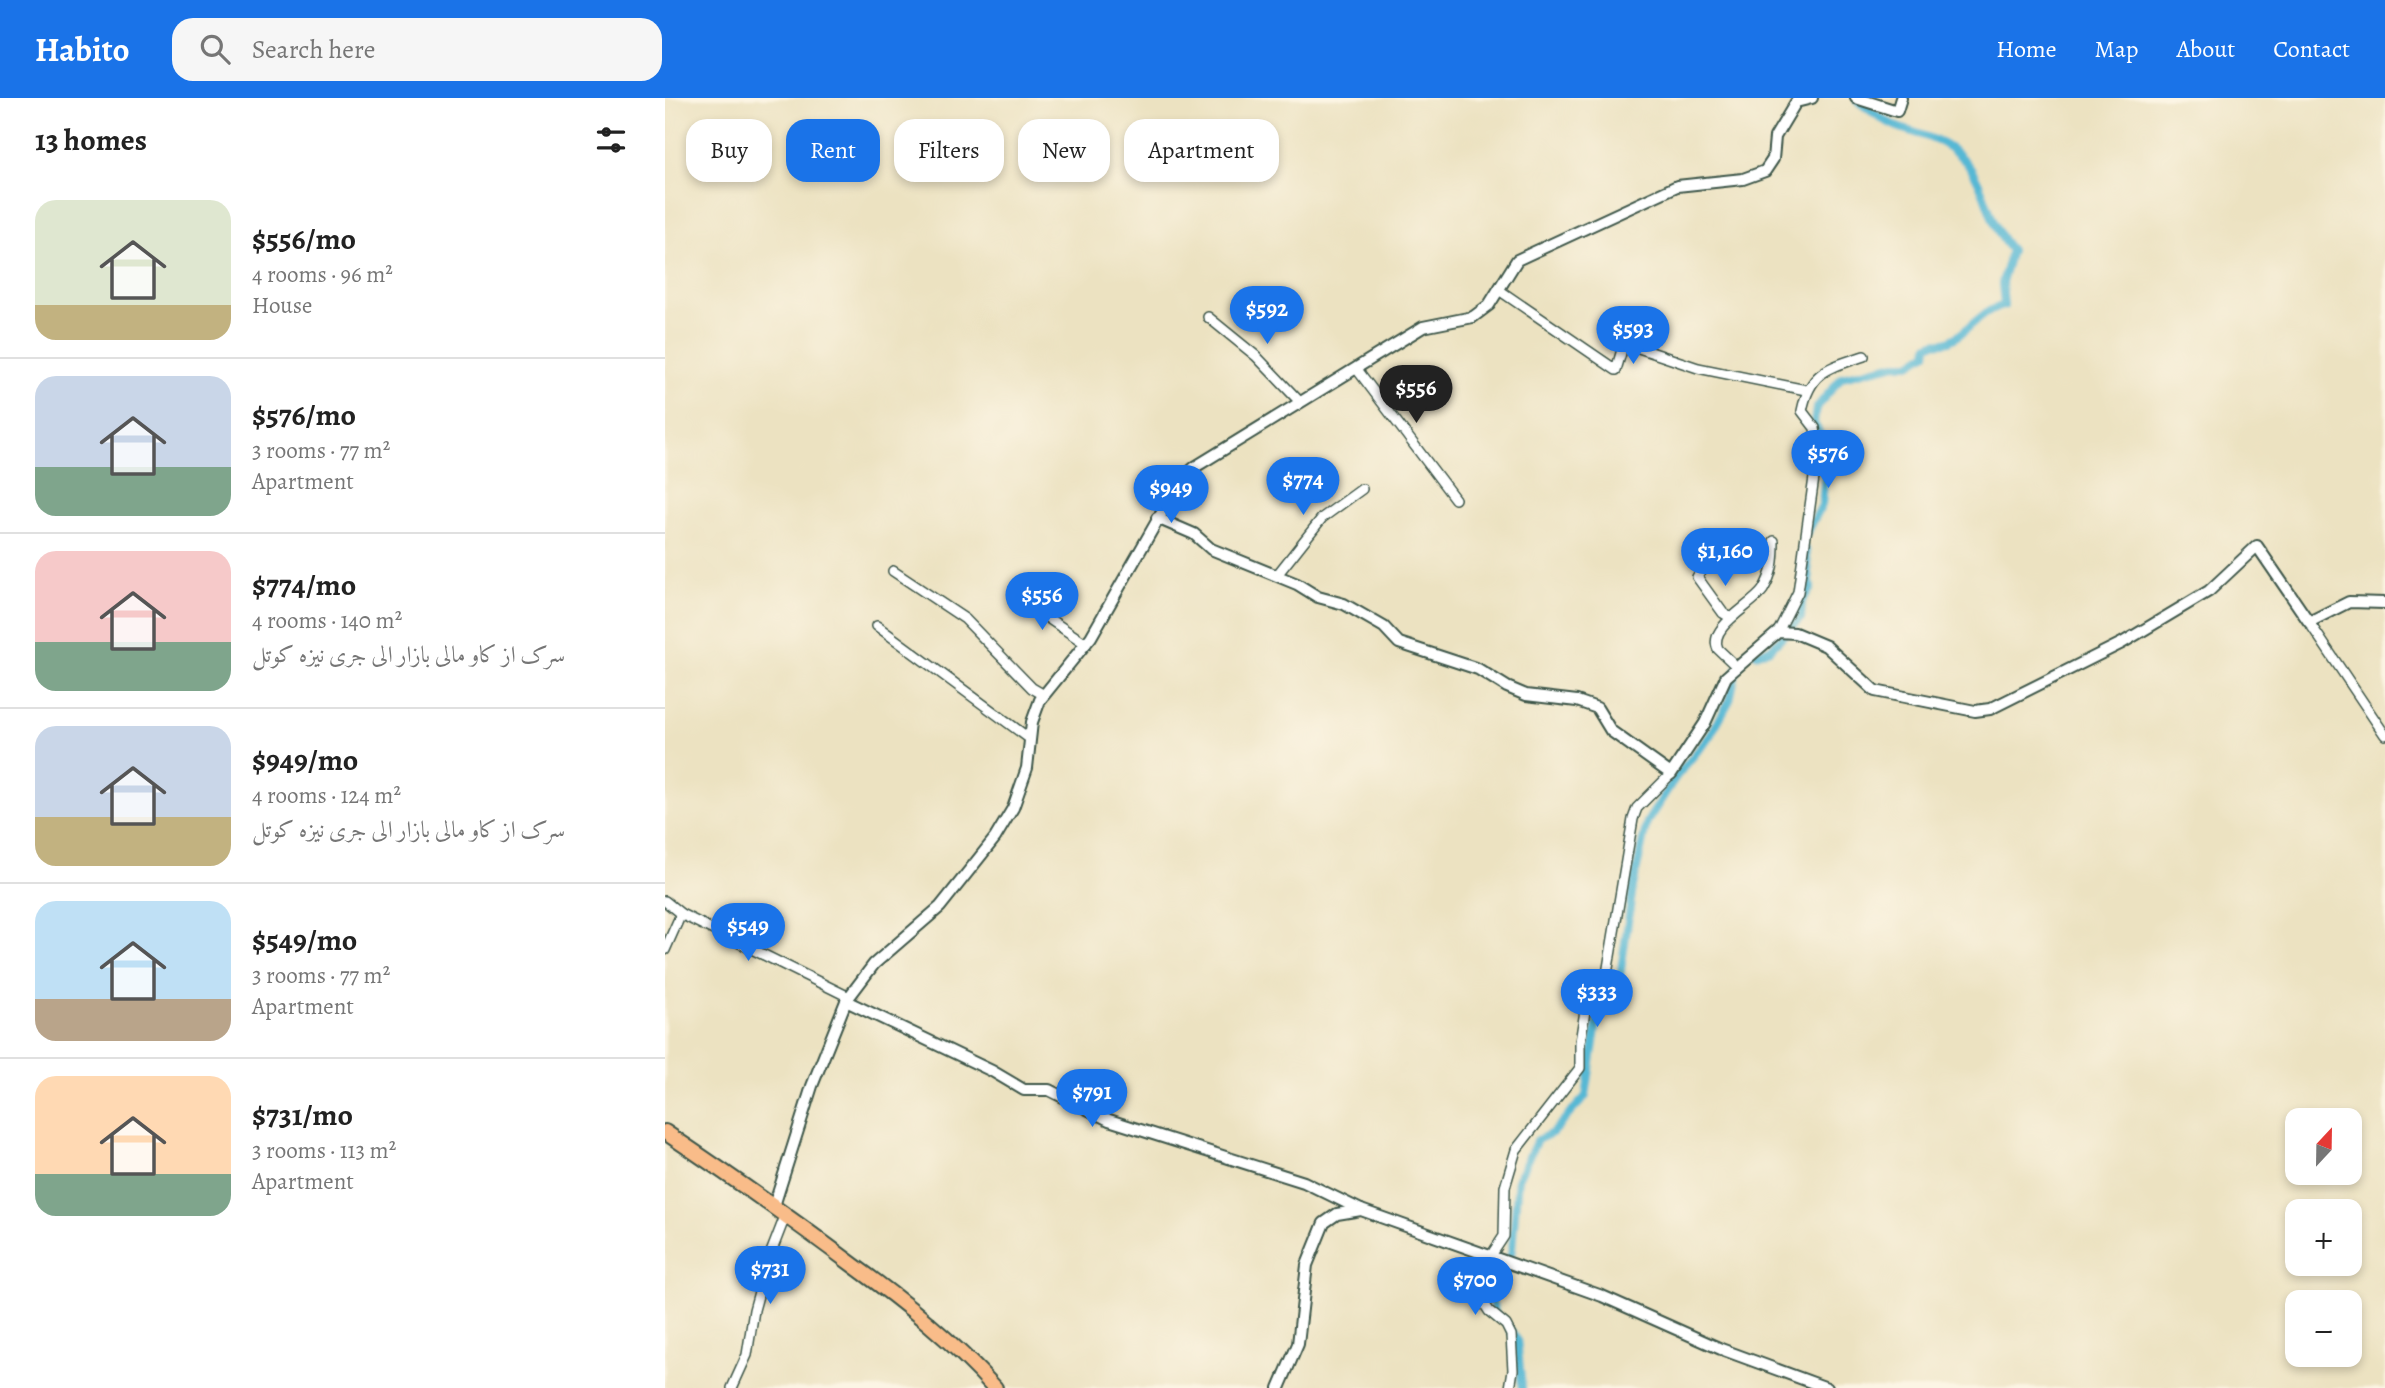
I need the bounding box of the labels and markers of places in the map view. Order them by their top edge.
pin: $592 [1226,286,1308,346]
pin: $593 [1592,306,1674,366]
pin: $556 [1375,366,1457,425]
pin: $576 [1787,430,1869,490]
pin: $774 [1262,458,1344,517]
pin: $949 [1130,466,1212,525]
pin: $1,160 [1668,528,1782,588]
pin: $556 [1001,573,1083,632]
pin: $549 [707,904,789,963]
pin: $333 [1556,970,1638,1029]
pin: $791 [1051,1070,1133,1129]
pin: $731 [729,1246,811,1306]
pin: $700 [1434,1258,1516,1317]

